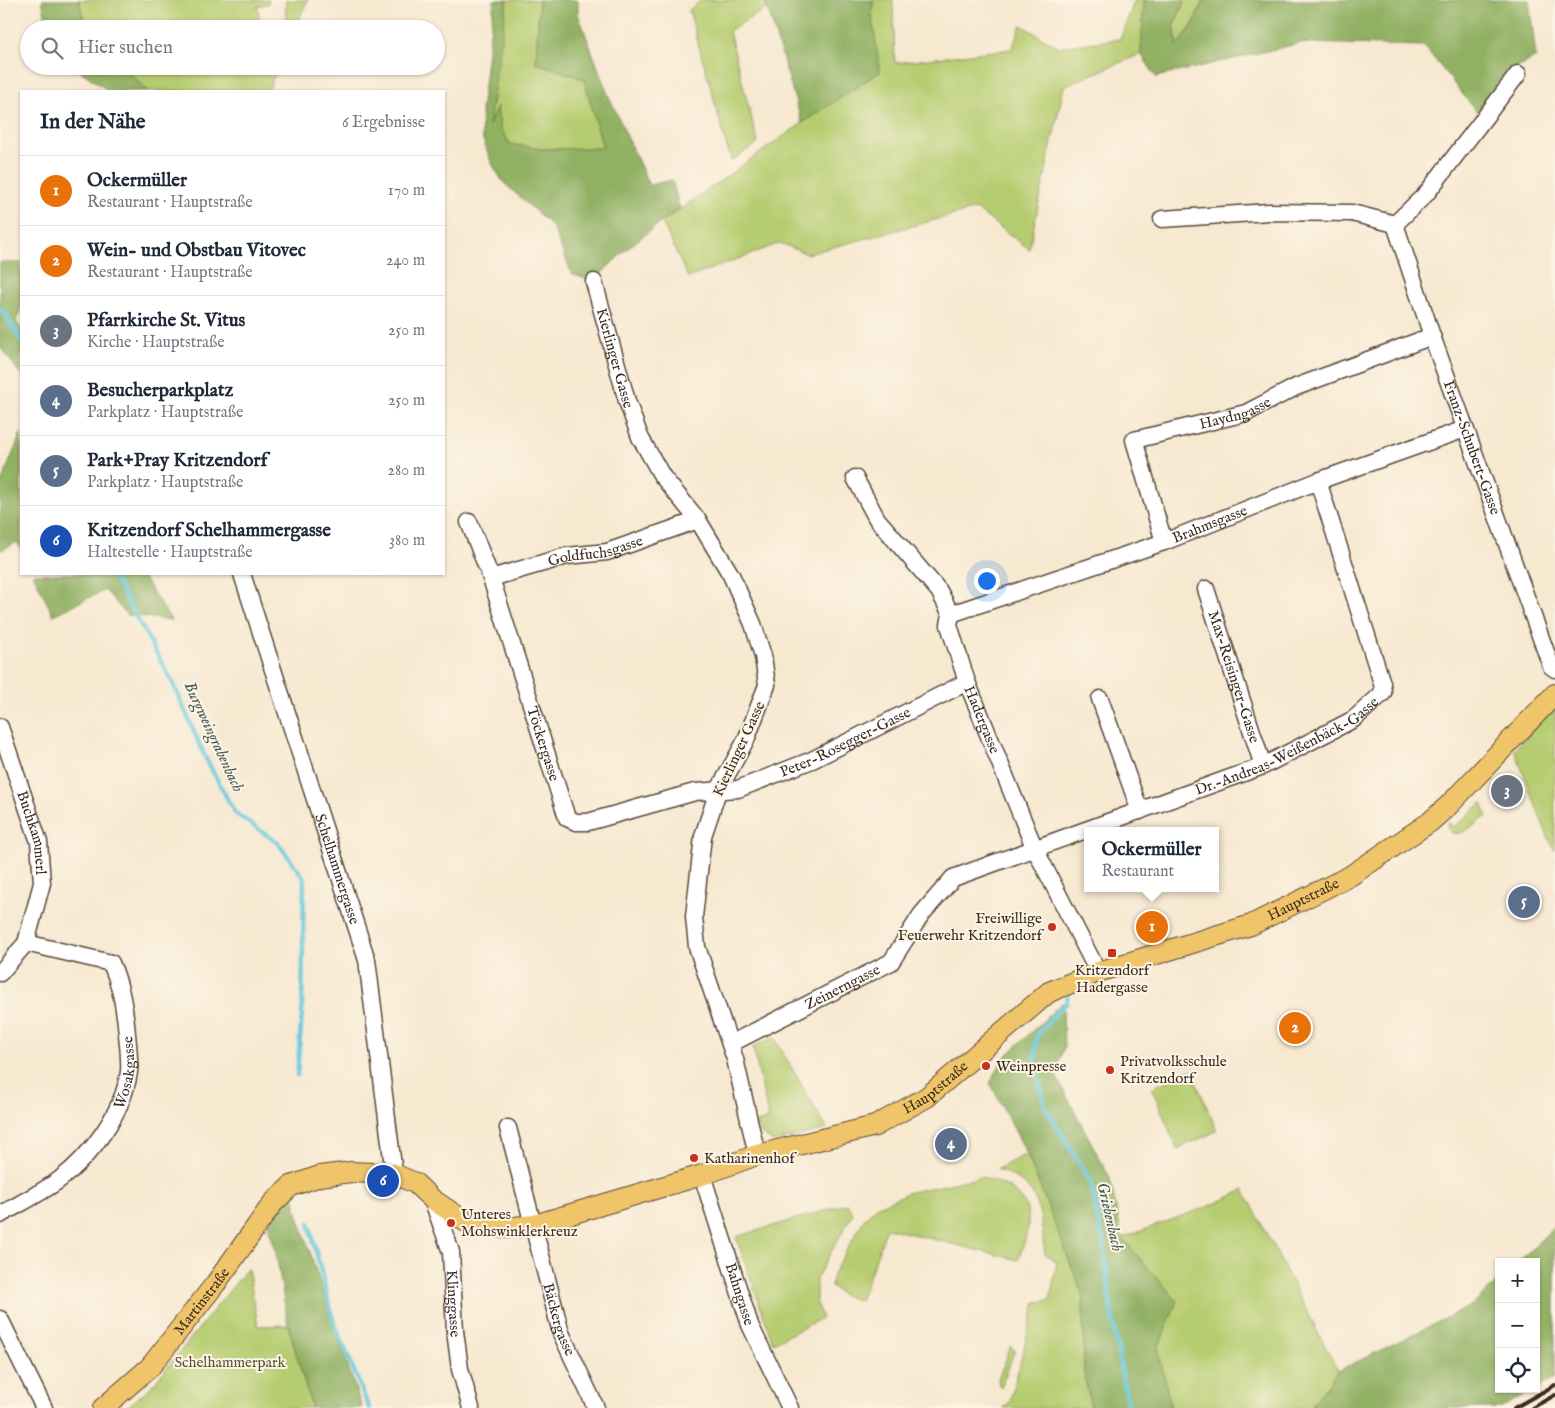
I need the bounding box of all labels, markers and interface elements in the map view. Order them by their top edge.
search box [20,20,445,75]
icon: search [38,34,66,62]
text: Hier suchen [78,36,173,60]
text: In der Nähe [40,109,146,136]
text: 6 Ergebnisse [342,113,425,133]
text: Ockermüller [87,169,187,193]
text: 1 [53,181,59,201]
text: 170 m [388,181,425,201]
text: Restaurant · Hauptstraße [87,193,253,213]
text: Wein- und Obstbau Vitovec [87,239,306,263]
text: 2 [52,251,60,271]
text: 240 m [386,251,425,271]
text: Restaurant · Hauptstraße [87,263,253,283]
street label: Kierlinger Gasse [592,306,638,411]
text: Pfarrkirche St. Vitus [87,309,245,333]
text: 3 [53,321,59,341]
text: 250 m [388,321,425,341]
text: Kirche · Hauptstraße [87,333,225,353]
street label: Franz-Schubert-Gasse [1439,378,1505,517]
text: Besucherparkplatz [87,379,233,403]
text: 4 [52,391,60,411]
text: 250 m [388,391,425,411]
street label: Haydngasse [1197,392,1274,433]
text: Parkplatz · Hauptstraße [87,403,243,423]
text: Park+Pray Kritzendorf [87,449,267,473]
text: 5 [53,461,59,481]
text: 280 m [388,461,425,481]
text: Parkplatz · Hauptstraße [87,473,243,493]
street label: Brahmsgasse [1170,500,1250,547]
text: Kritzendorf Schelhammergasse [87,519,331,543]
text: 6 [53,531,59,551]
text: 380 m [389,531,425,551]
street label: Goldfuchsgasse [545,531,645,571]
text: Haltestelle · Hauptstraße [87,543,253,563]
your location [974,568,1000,594]
street label: Max-Reisinger-Gasse [1204,608,1264,745]
water label: Burgweingrabenbach [179,679,247,796]
street label: Hadergasse [960,683,1005,757]
street label: Dr.-Andreas-Weißenbäck-Gasse [1192,692,1382,799]
street label: Kierlinger Gasse [709,698,769,800]
street label: Peter-Rosegger-Gasse [777,702,914,781]
street label: Töckergasse [523,704,564,784]
pin: 3 [1491,772,1523,810]
street label: Buchkammerl [13,788,51,876]
street label: Schelhammergasse [311,811,364,927]
popup [1084,827,1219,892]
text: Ockermüller [1101,838,1202,862]
text: Restaurant [1101,862,1174,882]
street label: Hauptstraße [1264,873,1342,925]
pin: 5 [1508,883,1540,921]
pin: 1 [1136,908,1168,946]
place label: Freiwillige Feuerwehr Kritzendorf [898,909,1045,945]
marker: Freiwillige Feuerwehr Kritzendorf [1046,921,1058,933]
marker: Kritzendorf Hadergasse [1106,947,1118,959]
street label: Zeinerngasse [801,960,883,1014]
place label: Kritzendorf Hadergasse [1075,961,1152,997]
pin: 2 [1279,1009,1311,1047]
street label: Wosakgasse [109,1035,139,1112]
place label: Privatvolksschule Kritzendorf [1120,1052,1227,1088]
street label: Hauptstraße [899,1057,972,1118]
place label: Weinpresse [996,1057,1066,1076]
marker: Weinpresse [980,1060,992,1072]
marker: Privatvolksschule Kritzendorf [1104,1064,1116,1076]
pin: 4 [935,1125,967,1163]
place label: Katharinenhof [704,1149,797,1168]
marker: Katharinenhof [688,1152,700,1164]
pin: 6 [367,1162,399,1200]
water label: Griebenbach [1091,1180,1127,1254]
place label: Unteres Mohswinklerkreuz [461,1205,578,1241]
marker: Unteres Mohswinklerkreuz [445,1217,457,1229]
map controls [1495,1258,1540,1393]
button: + [1495,1258,1540,1303]
street label: Bahngasse [721,1260,759,1328]
street label: Martinstraße [169,1264,234,1339]
street label: Klinggasse [442,1270,465,1338]
street label: Bäckergasse [539,1281,580,1359]
button: − [1495,1303,1540,1348]
button: locate [1495,1348,1540,1393]
park label: Schelhammerpark [174,1353,287,1372]

